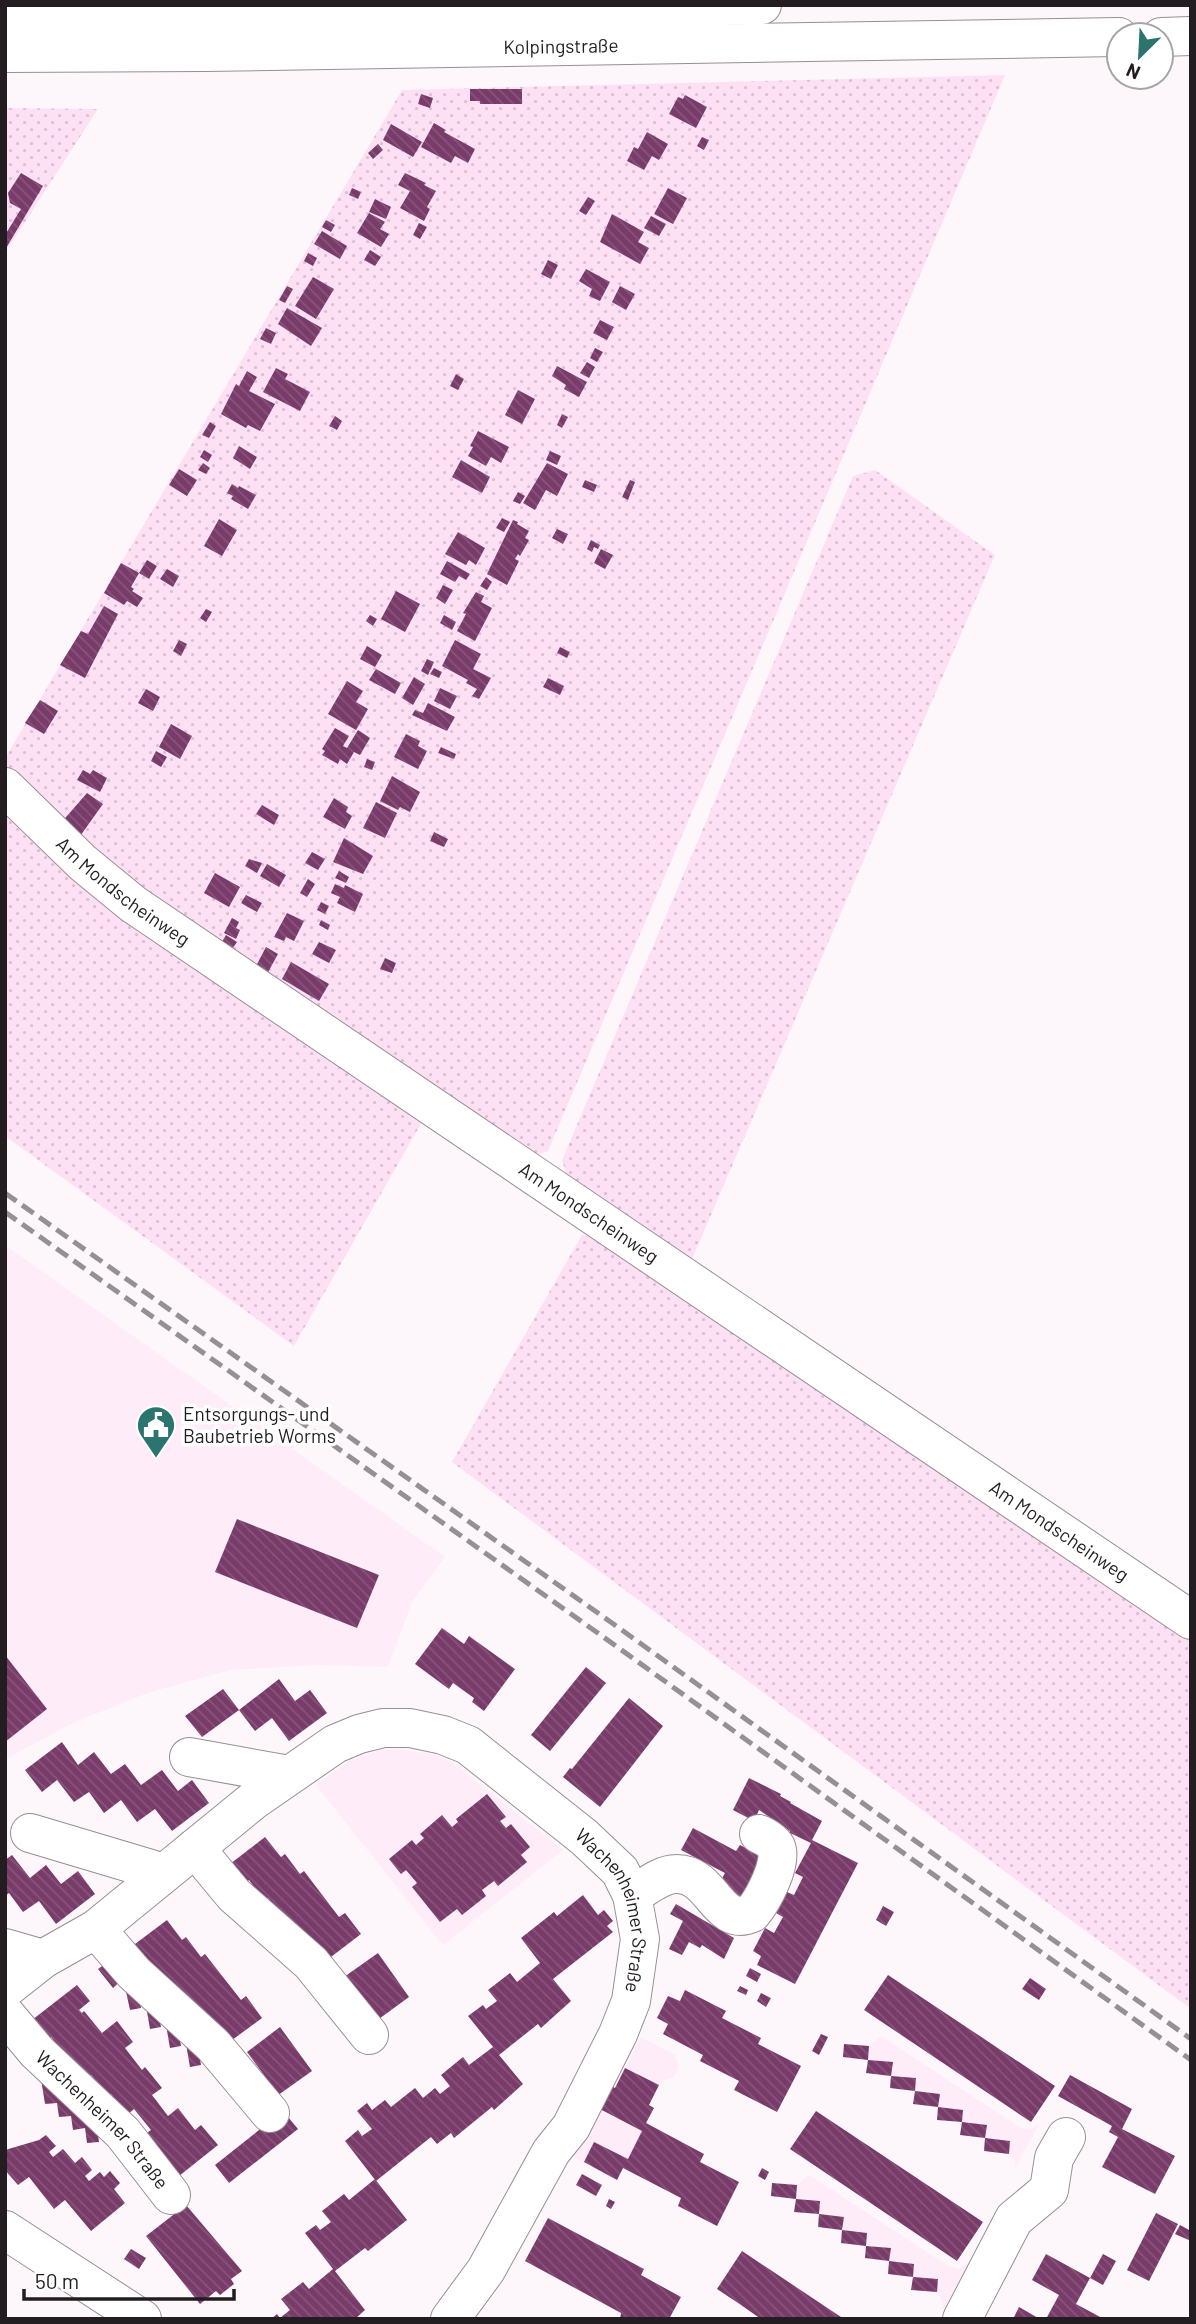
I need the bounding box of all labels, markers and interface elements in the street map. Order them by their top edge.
north arrow [1105,21,1175,91]
street label: Kolpingstraße [503,33,619,58]
text: N [1122,59,1143,85]
street label: Am Mondscheinweg [52,832,195,950]
street label: Am Mondscheinweg [515,1157,663,1267]
place label: Entsorgungs- und Baubetrieb Worms [183,1402,336,1447]
public building icon: Entsorgungs- und Baubetrieb Worms [135,1404,177,1459]
street label: Am Mondscheinweg [985,1475,1134,1586]
street label: Wachenheimer Straße [571,1823,652,1994]
street label: Wachenheimer Straße [32,2045,174,2193]
scale bar [24,2258,234,2302]
text: 50 m [35,2268,79,2293]

